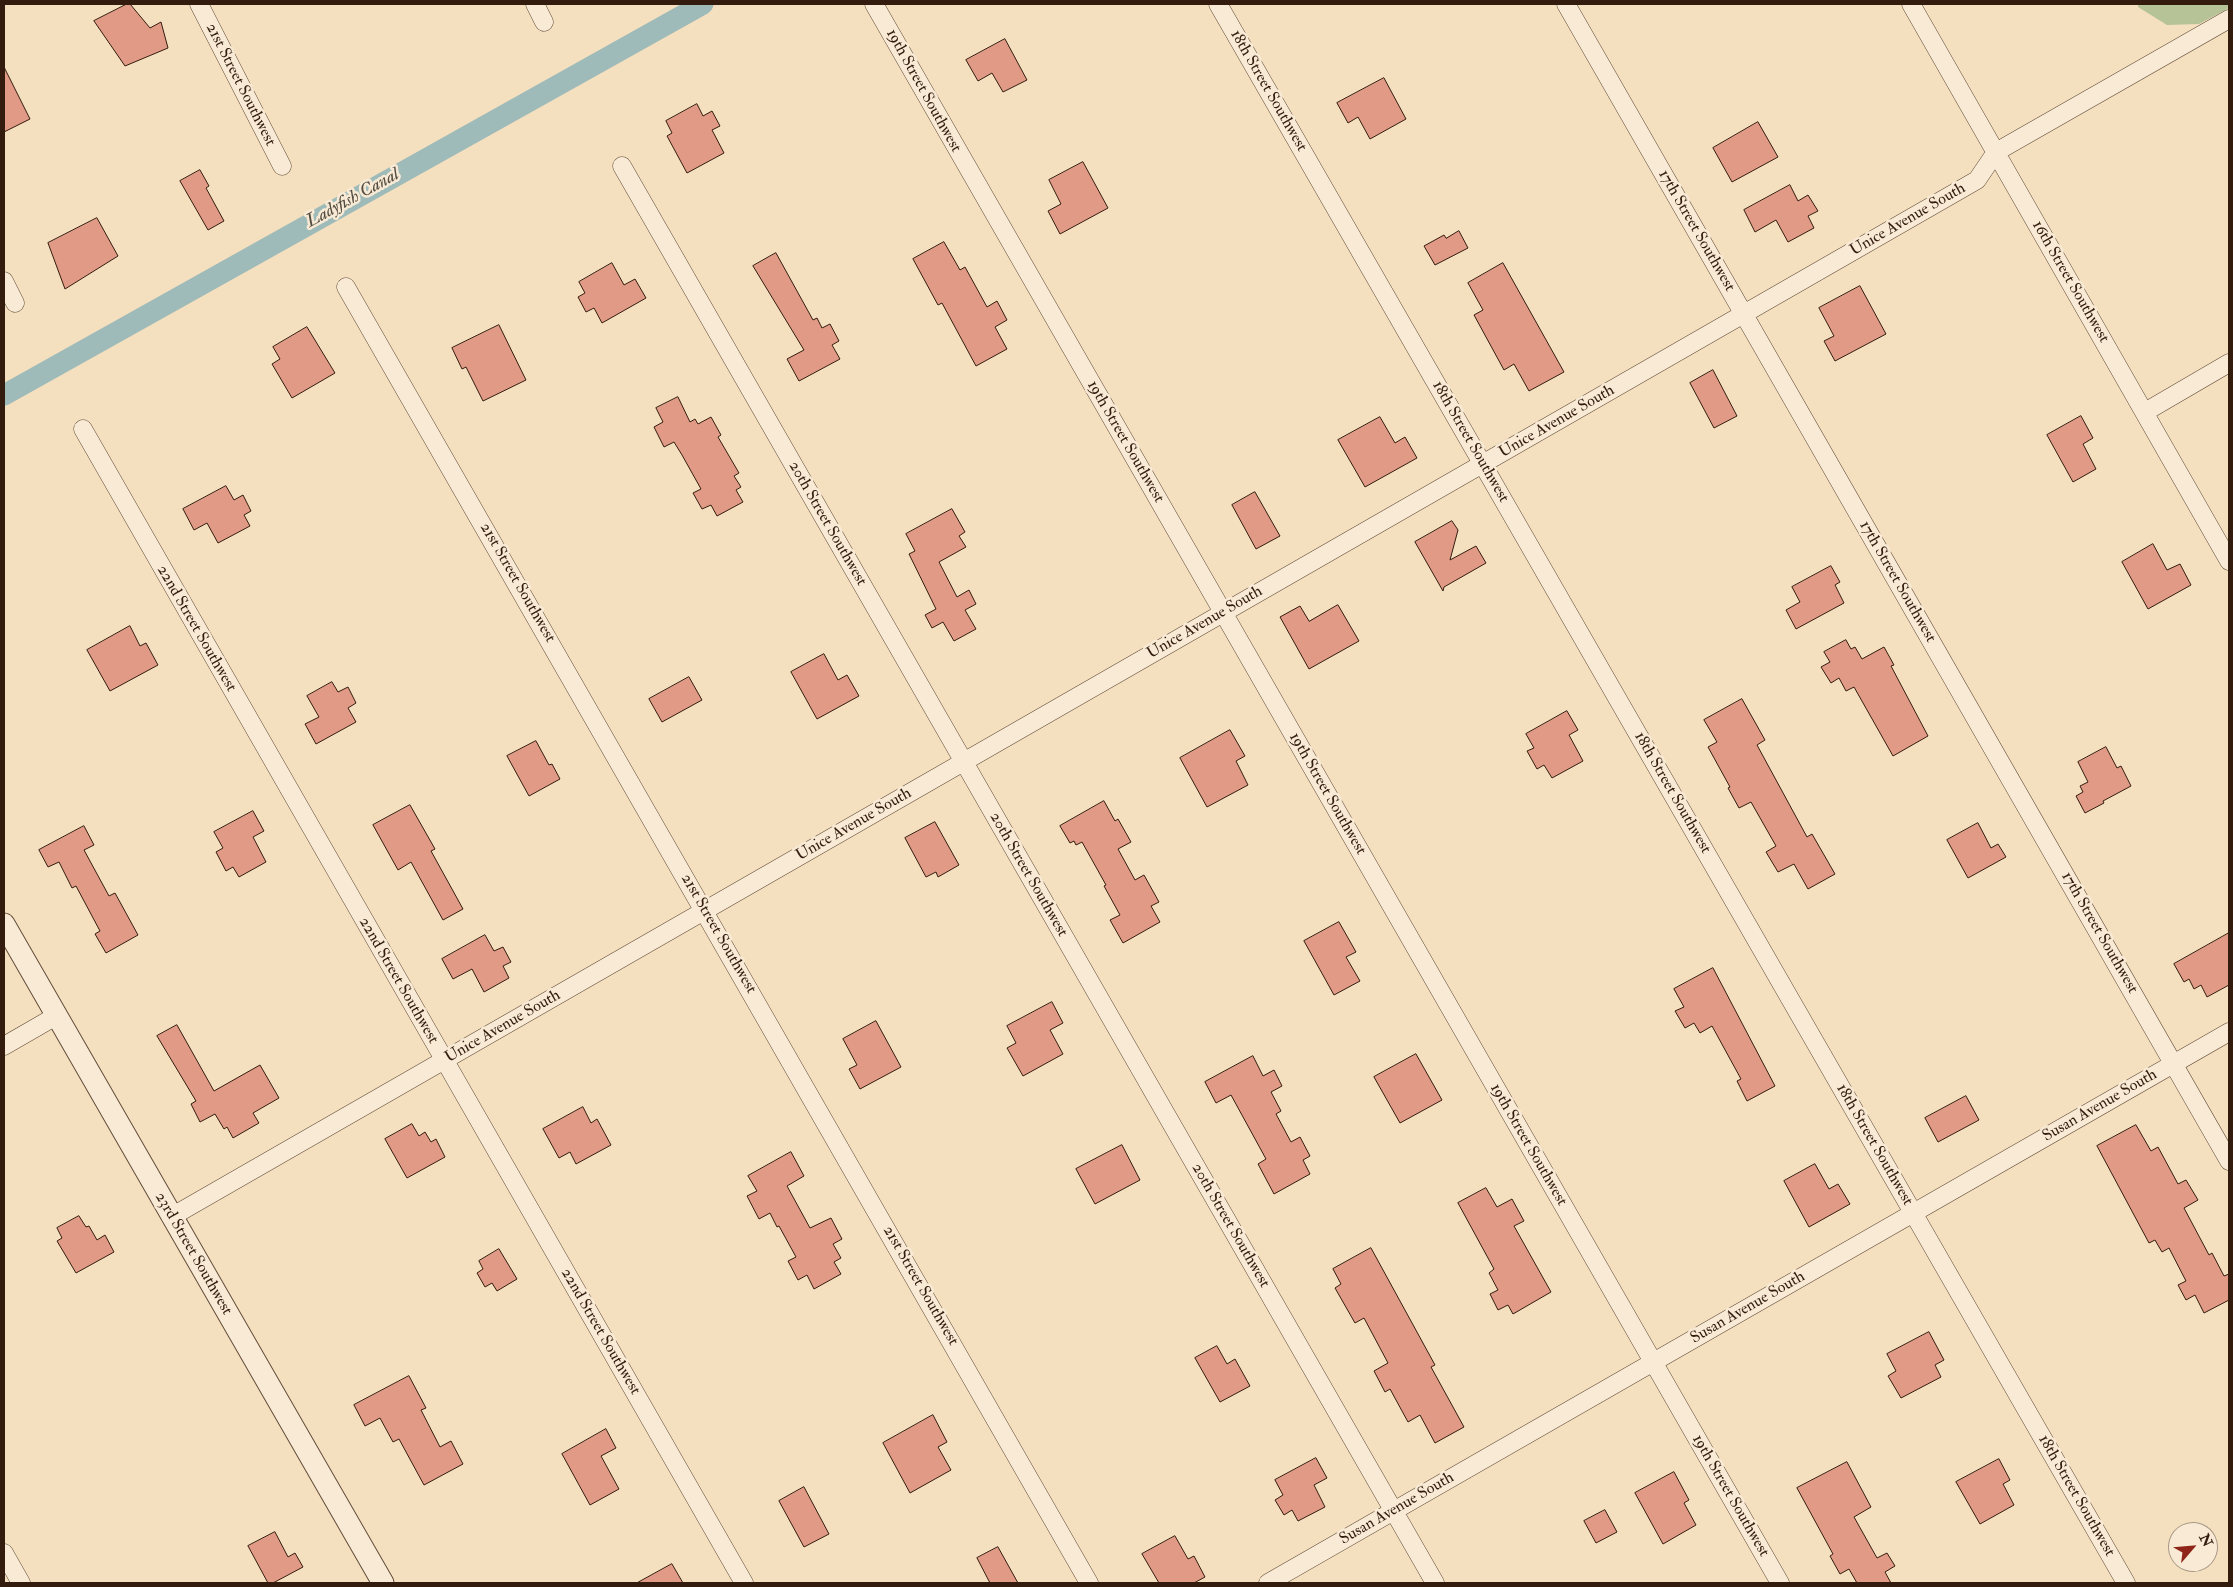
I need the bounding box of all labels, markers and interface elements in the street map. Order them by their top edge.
street label: 21st Street Southwest [201,20,279,150]
street label: 19th Street Southwest [881,26,965,156]
street label: 18th Street Southwest [1225,27,1311,155]
water label: Ladyfish Canal [303,165,403,233]
street label: 17th Street Southwest [1653,167,1739,295]
street label: Unice Avenue South [1847,179,1969,261]
street label: 16th Street Southwest [2027,217,2113,347]
street label: 19th Street Southwest [1082,377,1168,507]
street label: 18th Street Southwest [1427,378,1513,506]
street label: Unice Avenue South [1496,381,1618,463]
street label: 20th Street Southwest [784,458,870,590]
street label: 17th Street Southwest [1854,518,1940,646]
street label: 21st Street Southwest [475,520,559,646]
street label: 22nd Street Southwest [152,562,240,696]
street label: Unice Avenue South [1144,582,1266,664]
street label: 19th Street Southwest [1284,729,1370,859]
street label: 18th Street Southwest [1629,729,1715,857]
street label: Unice Avenue South [793,784,915,866]
street label: 20th Street Southwest [985,809,1071,941]
street label: 17th Street Southwest [2056,869,2142,997]
street label: 21st Street Southwest [676,871,760,997]
street label: 22nd Street Southwest [354,914,442,1048]
street label: Unice Avenue South [442,986,564,1068]
street label: Susan Avenue South [2039,1065,2161,1147]
street label: 19th Street Southwest [1485,1080,1571,1210]
street label: 18th Street Southwest [1831,1081,1917,1209]
street label: 20th Street Southwest [1187,1160,1273,1292]
street label: 23rd Street Southwest [150,1189,236,1319]
street label: 21st Street Southwest [878,1223,962,1349]
street label: 22nd Street Southwest [556,1265,644,1399]
street label: Susan Avenue South [1687,1267,1809,1349]
street label: 19th Street Southwest [1687,1431,1773,1561]
street label: 18th Street Southwest [2033,1432,2119,1560]
street label: Susan Avenue South [1336,1468,1458,1550]
north arrow [2168,1522,2218,1572]
text: N [2195,1531,2216,1550]

